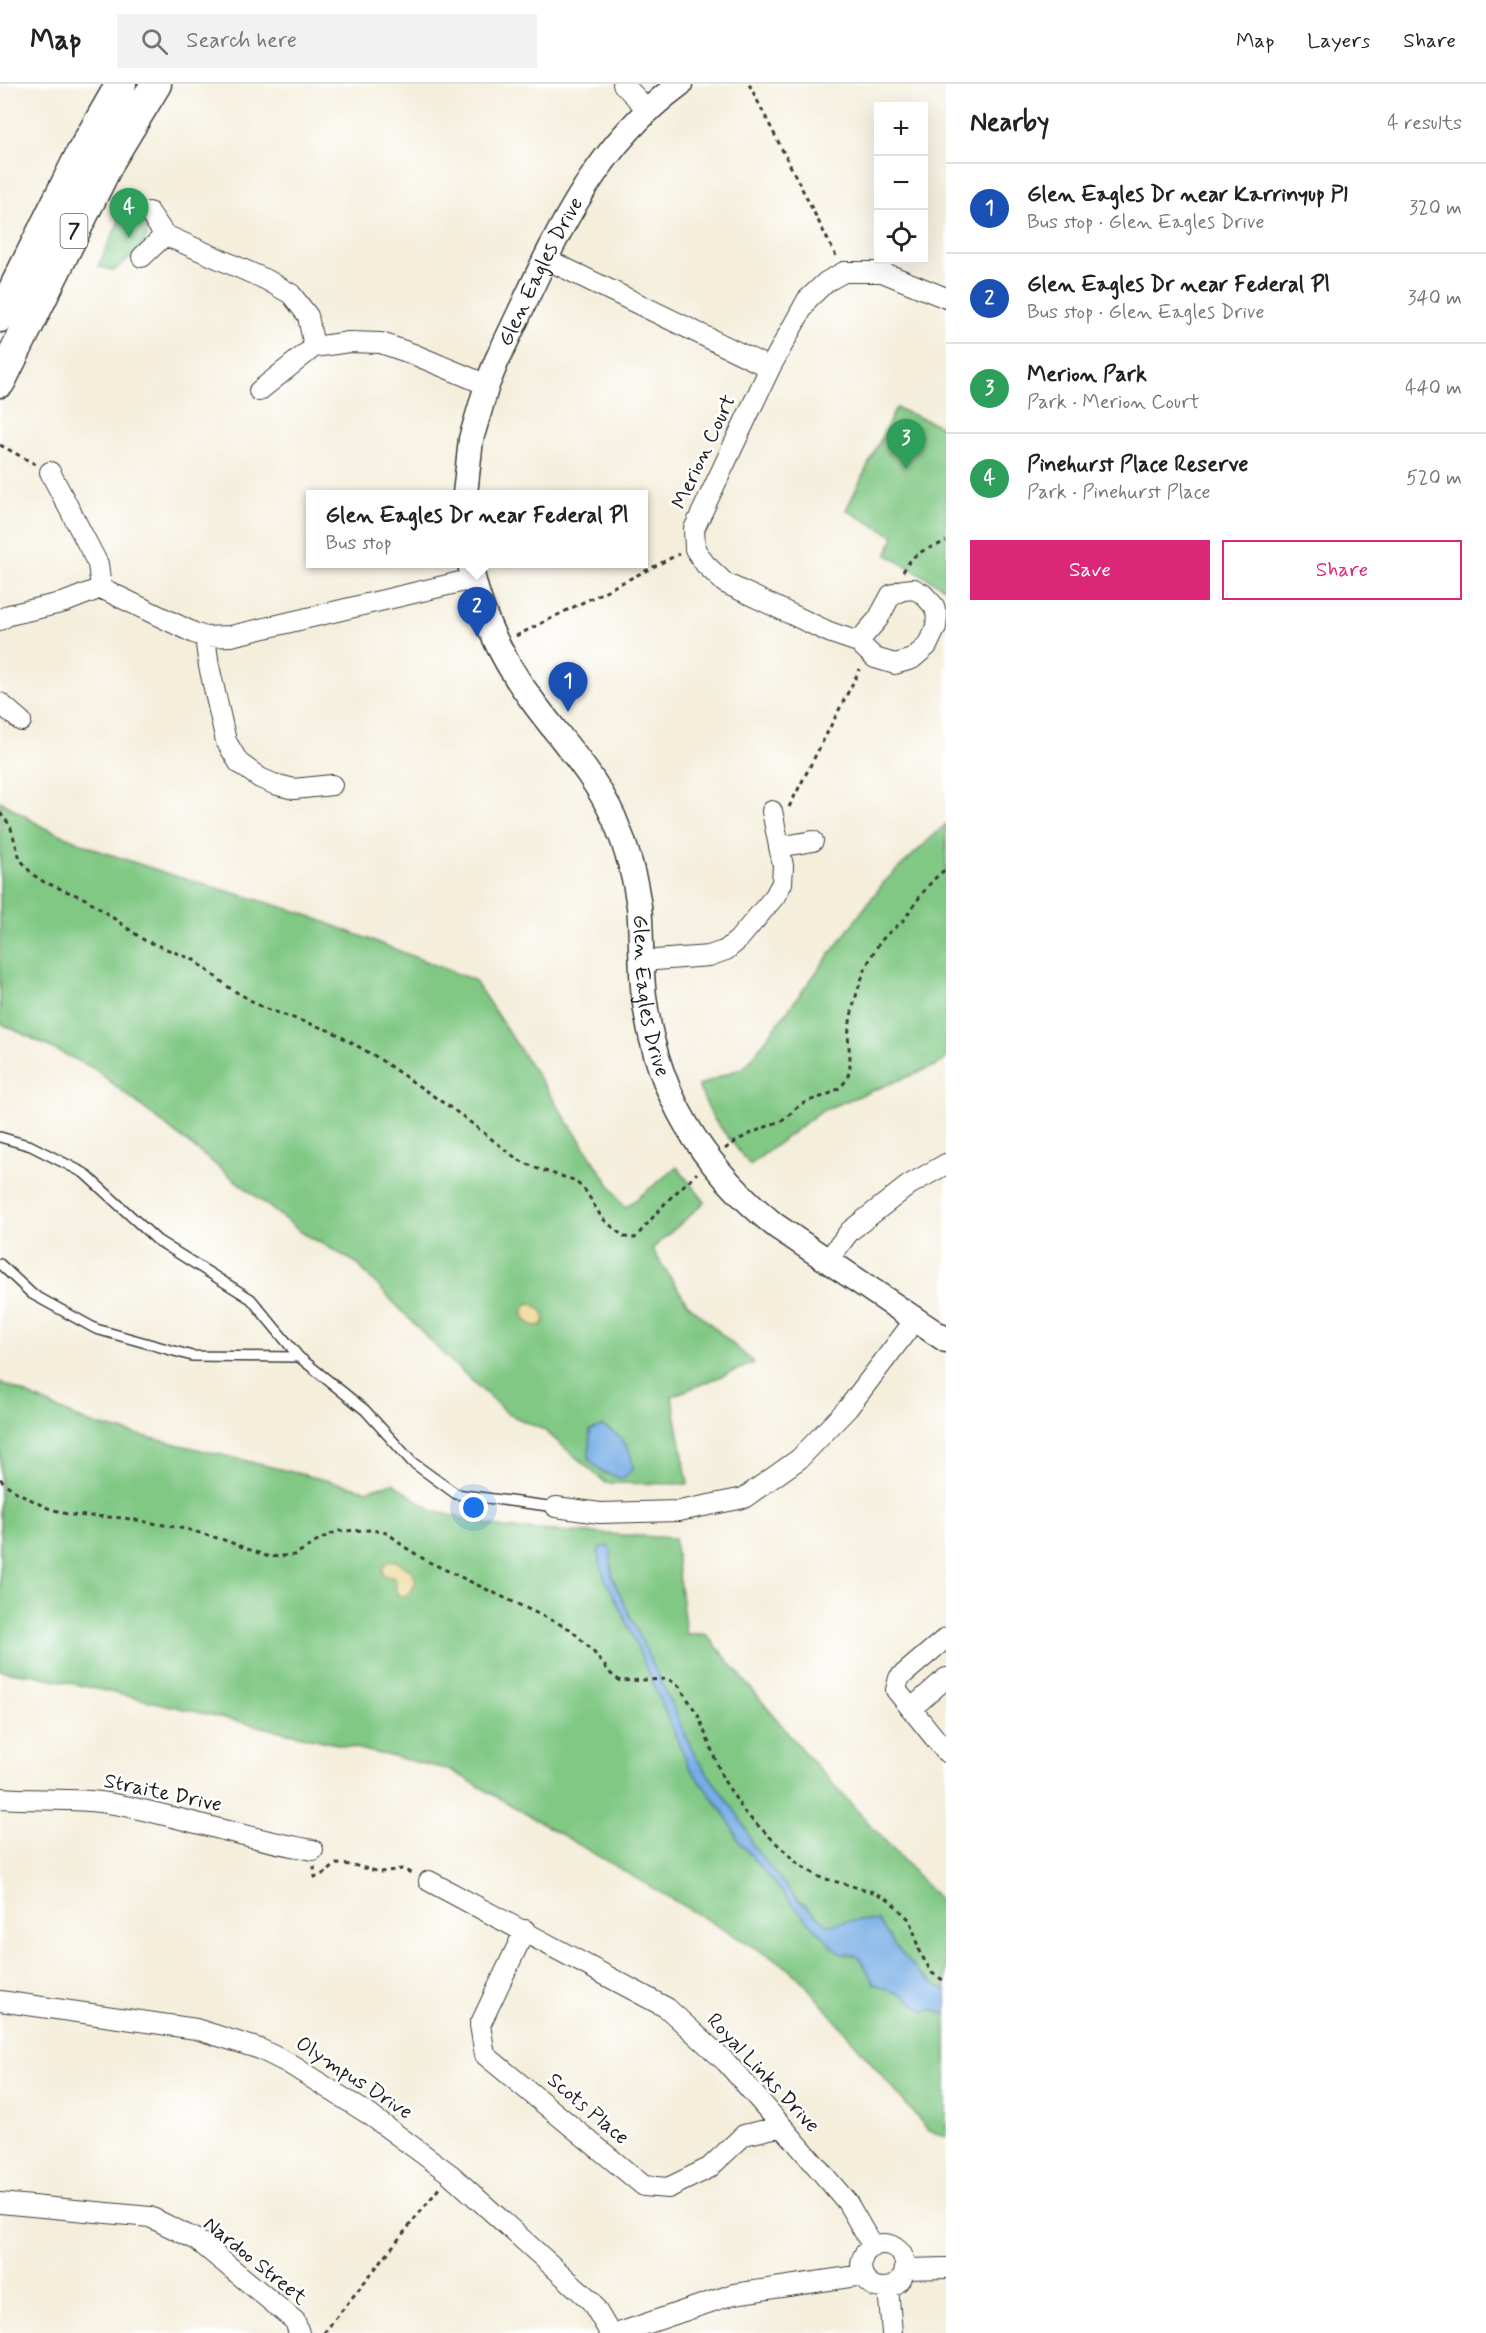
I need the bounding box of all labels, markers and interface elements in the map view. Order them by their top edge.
search box [117,14,537,68]
text: Map [30,23,81,60]
icon: search [138,25,171,58]
text: Search here [186,27,297,55]
text: Map [1236,27,1274,55]
text: Layers [1307,27,1370,55]
text: Share [1403,27,1456,55]
map controls [874,102,928,264]
button: + [874,102,928,156]
text: Nearby [970,106,1049,140]
text: 4 results [1387,110,1462,137]
button: − [874,156,928,210]
text: Glen Eagles Dr near Karrinyup Pl [1027,181,1348,209]
pin: 4 [110,188,148,238]
street label: Glen Eagles Drive [492,192,590,351]
text: 1 [985,195,994,222]
text: 320 m [1409,195,1462,222]
text: Bus stop · Glen Eagles Drive [1027,209,1264,236]
button: locate [874,210,928,264]
road number: 7 [60,214,88,248]
text: Glen Eagles Dr near Federal Pl [1027,271,1330,299]
text: 2 [985,285,994,312]
text: 340 m [1407,285,1462,312]
text: Bus stop · Glen Eagles Drive [1027,299,1264,326]
text: Merion Park [1027,361,1147,389]
text: 3 [985,375,994,402]
text: 440 m [1405,375,1462,402]
text: Park · Merion Court [1027,389,1199,416]
street label: Merion Court [665,390,743,514]
pin: 3 [886,420,926,469]
text: Pinehurst Place Reserve [1027,451,1248,479]
text: 4 [984,465,995,492]
text: 520 m [1406,465,1462,492]
text: Park · Pinehurst Place [1027,479,1211,506]
popup [306,490,648,568]
text: Glen Eagles Dr near Federal Pl [326,502,628,530]
text: Bus stop [326,530,392,557]
button: Save [970,540,1210,600]
button: Share [1222,540,1462,600]
pin: 2 [458,588,496,637]
pin: 1 [548,662,588,712]
street label: Glen Eagles Drive [626,914,676,1081]
your location [459,1493,488,1522]
street label: Straite Drive [101,1767,225,1819]
street label: Royal Links Drive [700,2007,826,2139]
street label: Olympus Drive [290,2030,418,2126]
street label: Scots Place [541,2067,635,2151]
street label: Nardoo Street [197,2211,313,2312]

